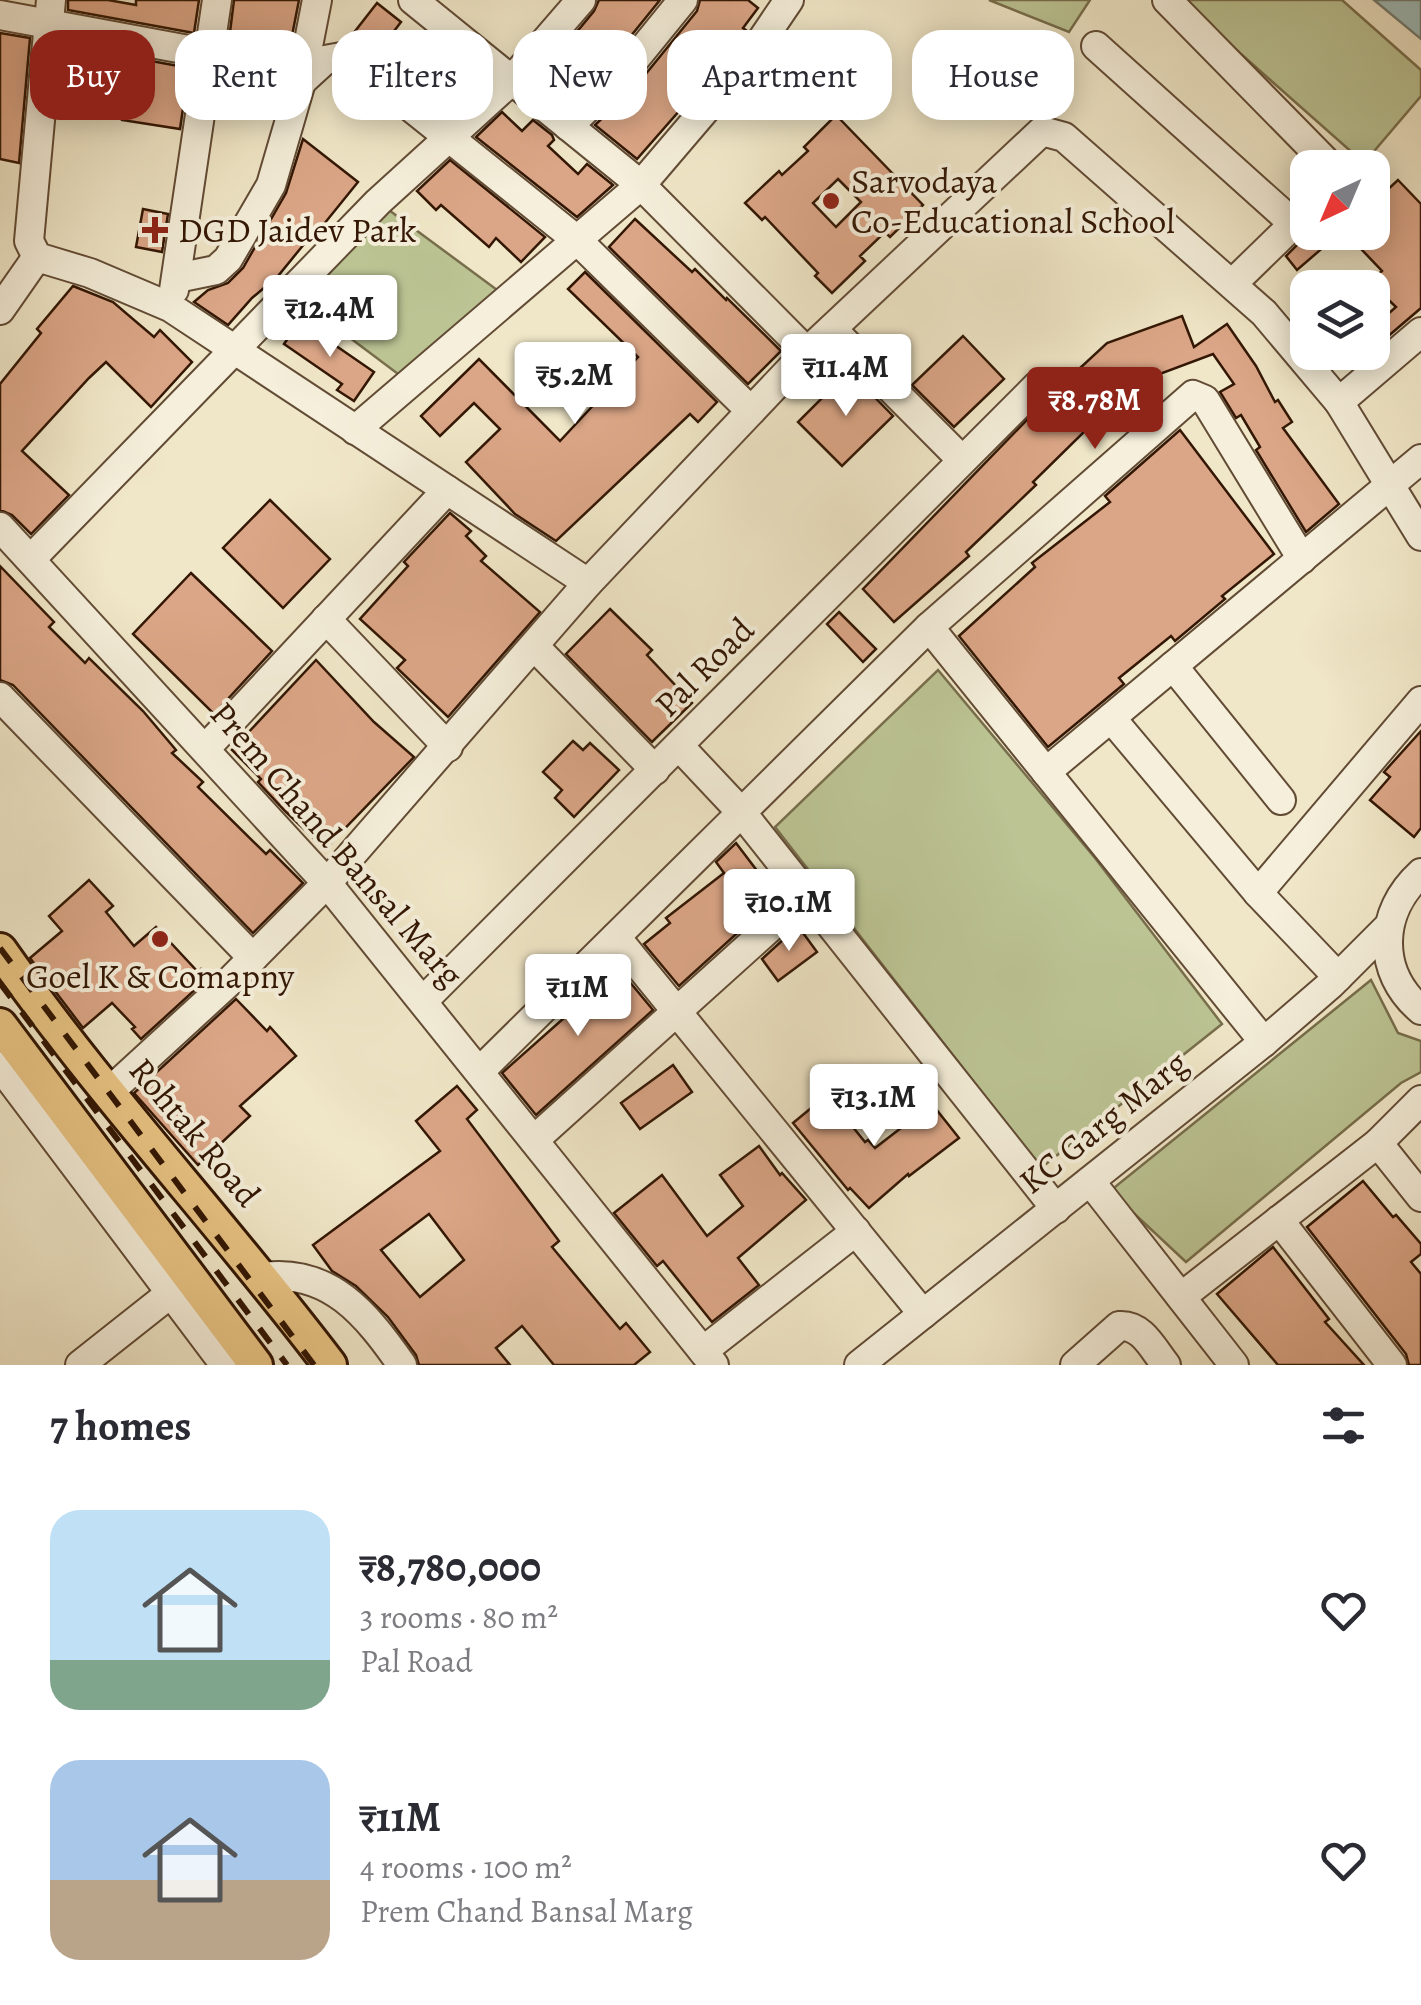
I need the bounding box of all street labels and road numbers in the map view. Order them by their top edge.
street label: Pal Road [643,606,765,728]
street label: Prem Chand Bansal Marg [199,691,475,998]
street label: KC Garg Marg [1009,1039,1198,1205]
street label: Rohtak Road [118,1047,272,1217]

